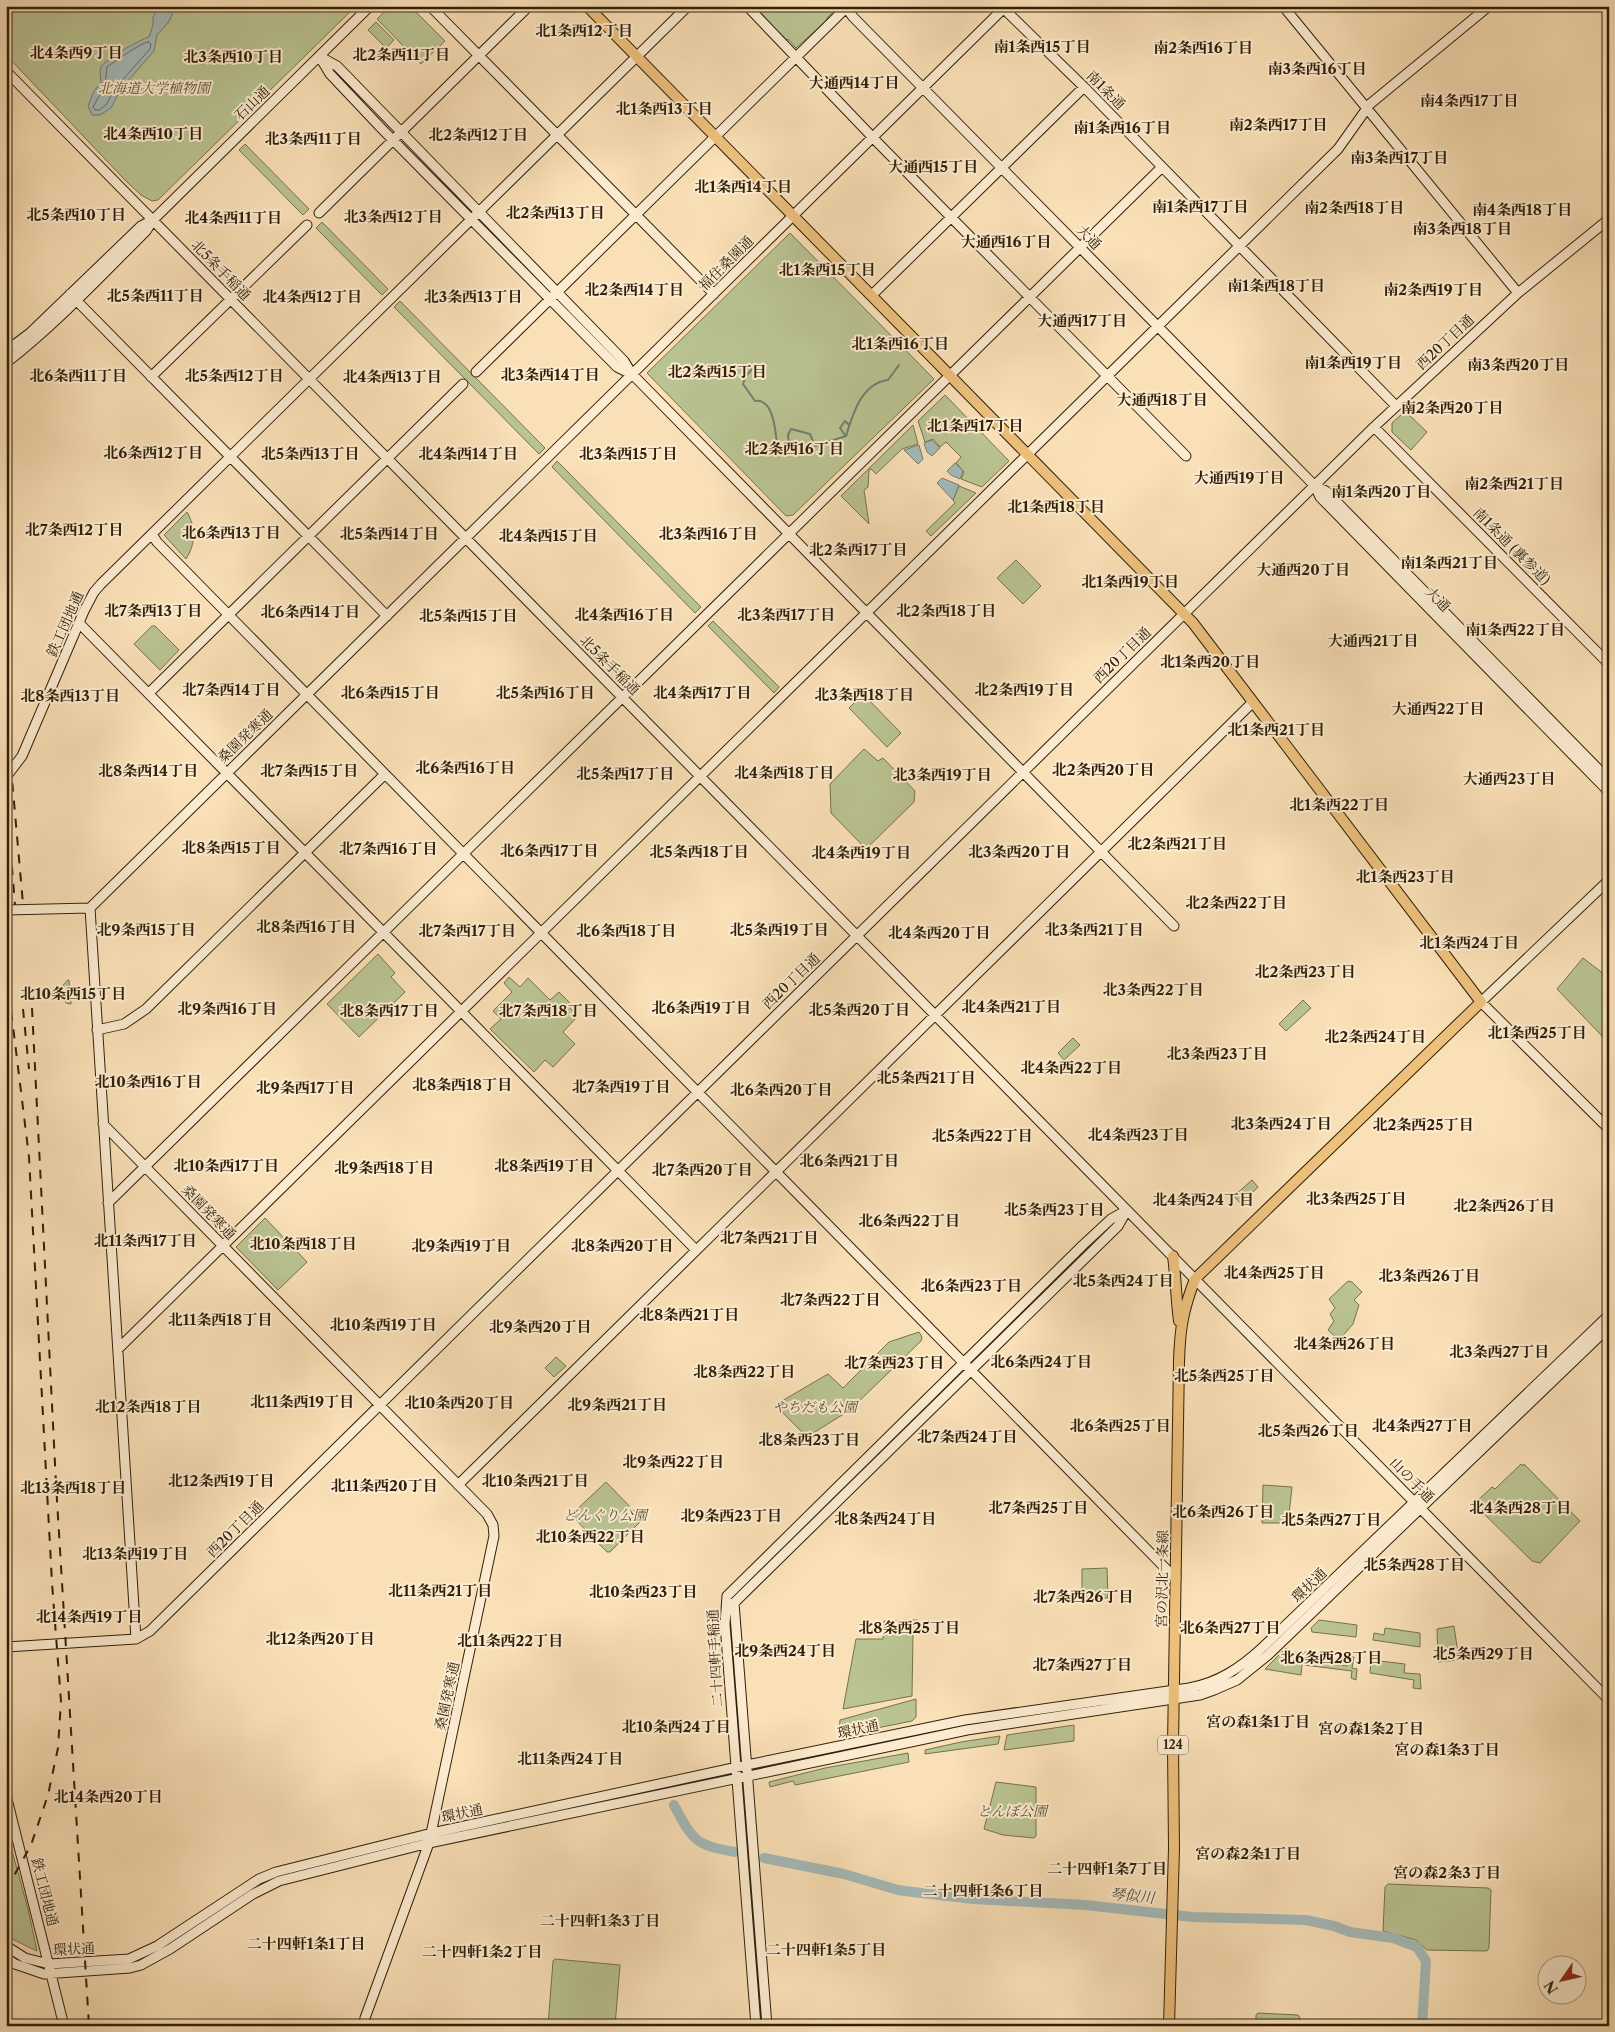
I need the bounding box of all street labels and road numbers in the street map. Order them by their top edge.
street label: 南1条通 [1083,67,1129,113]
street label: 石山通 [231,82,273,124]
street label: 大通 [1073,221,1105,253]
street label: 福住桑園通 [695,232,757,294]
street label: 北5条手稲通 [188,236,254,304]
street label: 西20丁目通 [1412,311,1478,373]
street label: 南1条通 (裏参道) [1470,504,1554,588]
street label: 大通 [1422,583,1454,615]
street label: 鉄工団地通 [43,588,87,660]
street label: 西20丁目通 [1090,623,1154,687]
street label: 北5条手稲通 [576,631,644,699]
street label: 桑園発寒通 [214,705,276,767]
street label: 西20丁目通 [759,949,823,1013]
street label: 桑園発寒通 [178,1181,240,1243]
street label: 山の手通 [1386,1454,1438,1506]
street label: 西20丁目通 [203,1497,267,1561]
street label: 宮の沢北一条線 [1152,1530,1172,1628]
street label: 環状通 [1288,1564,1330,1606]
street label: 二十四軒手稲通 [703,1609,727,1707]
street label: 桑園発寒通 [431,1660,463,1732]
street label: 環状通 [836,1716,880,1742]
road number: 124 [1158,1736,1188,1754]
street label: 環状通 [440,1800,484,1826]
street label: 鉄工団地通 [28,1856,62,1928]
street label: 環状通 [53,1939,95,1959]

